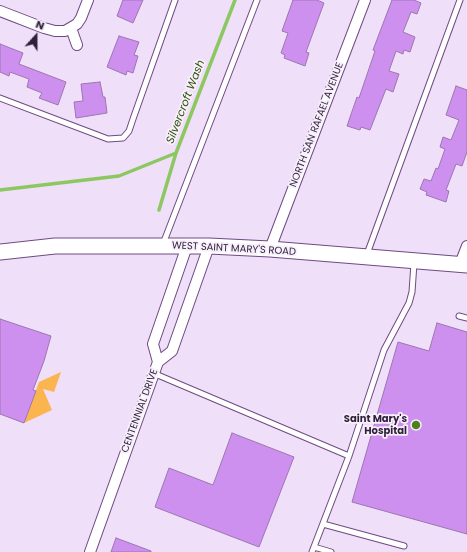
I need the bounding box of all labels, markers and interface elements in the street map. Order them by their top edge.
north arrow [16,16,56,56]
text: N [34,16,47,34]
water label: Silvercroft Wash [164,58,208,146]
street label: NORTH SAN RAFAEL AVENUE [288,61,346,189]
street label: WEST SAINT MARY'S ROAD [172,240,296,258]
street label: CENTENNIAL DRIVE [119,368,161,454]
place label: Saint Mary's Hospital [344,413,407,436]
marker: Saint Mary's Hospital [410,419,422,431]

